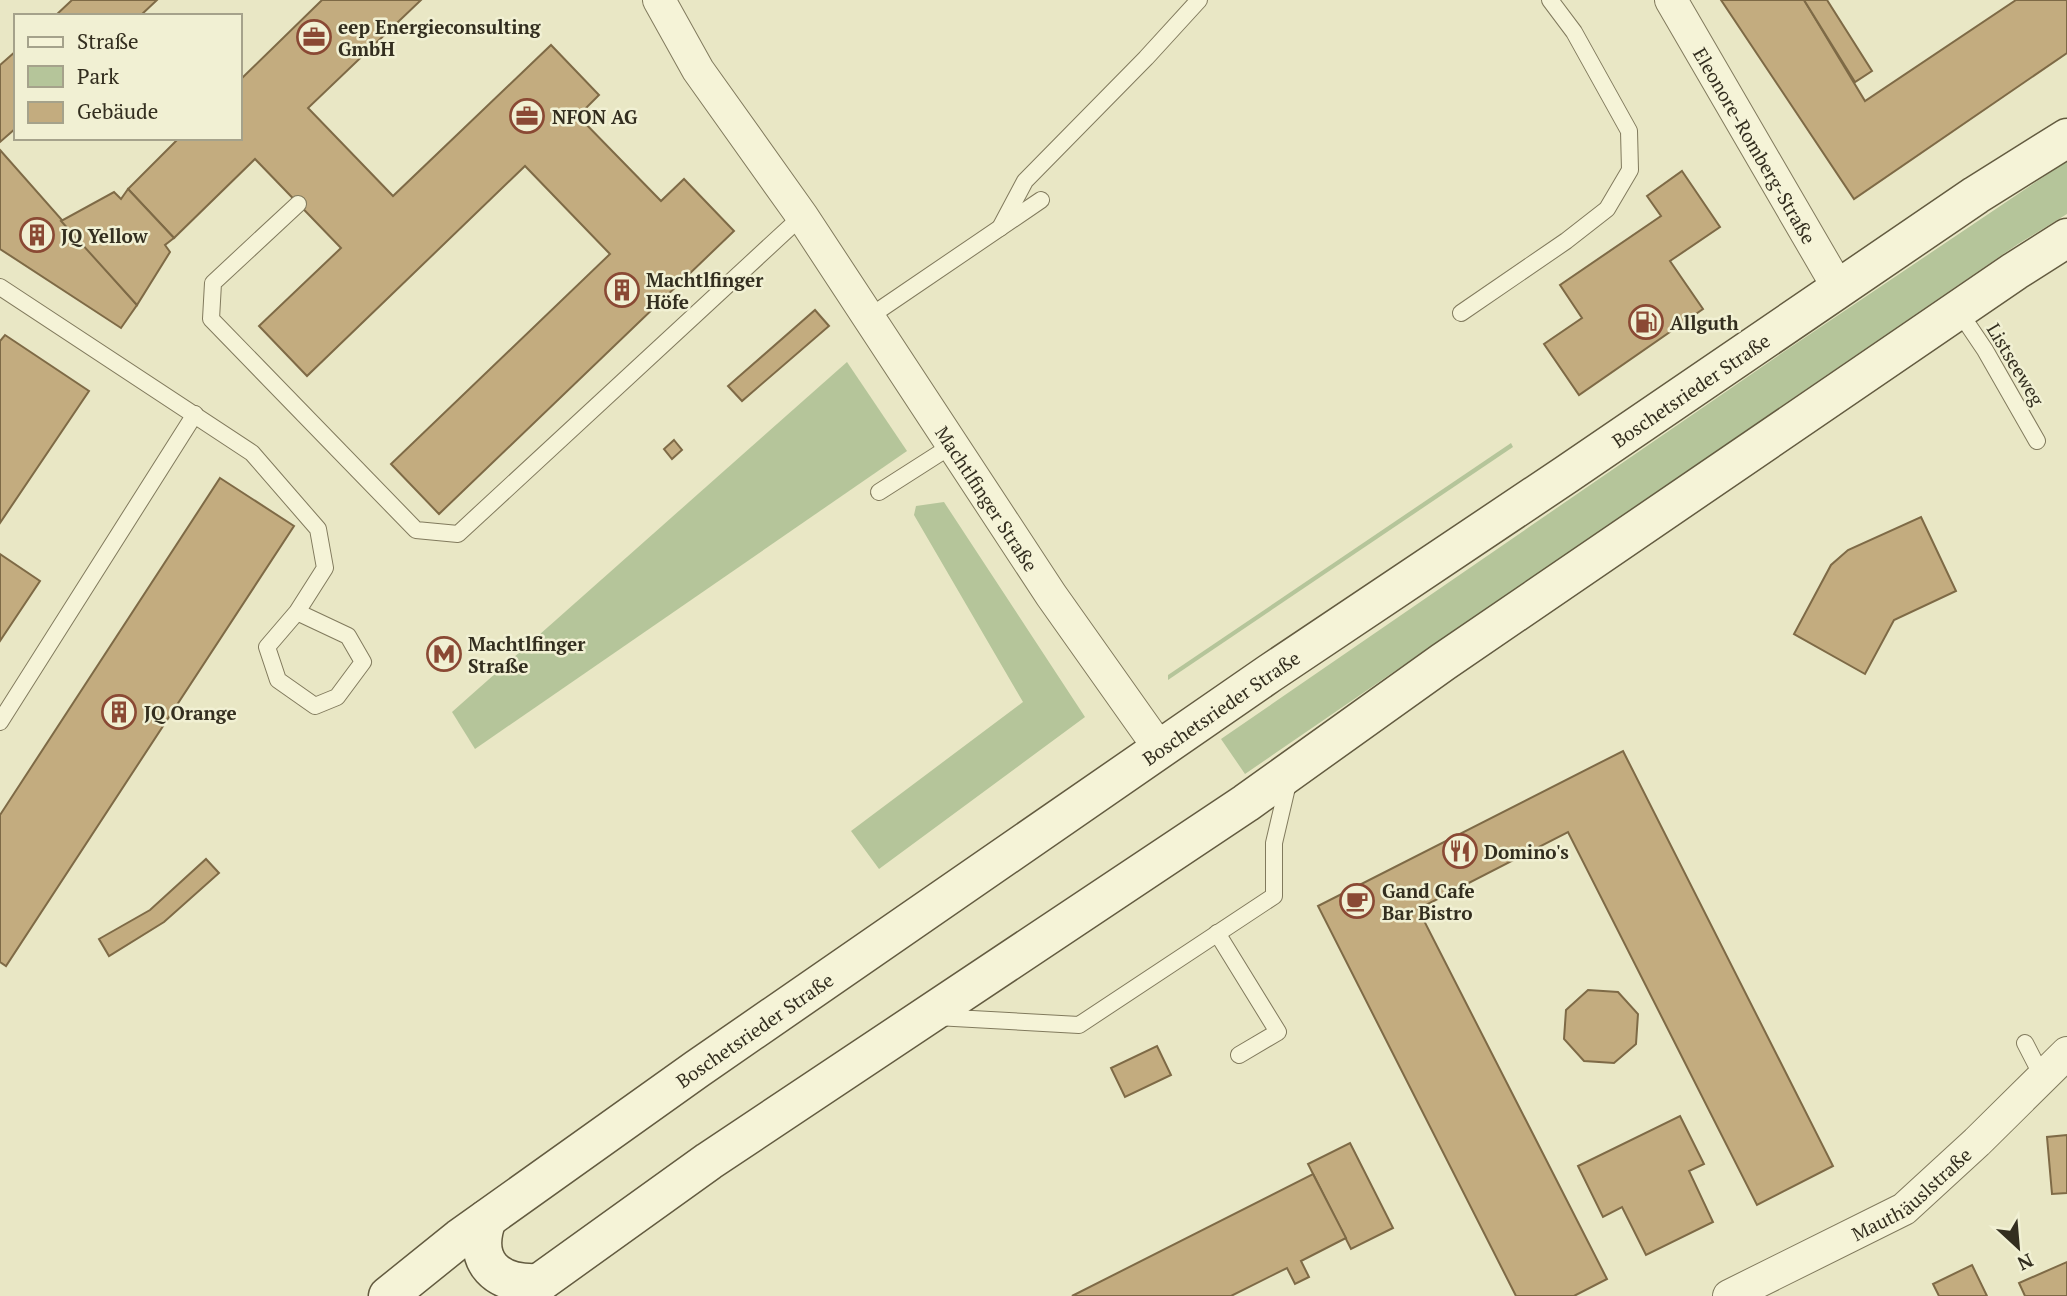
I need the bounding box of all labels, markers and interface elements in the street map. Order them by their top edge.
legend [14,14,242,140]
place label: eep Energieconsulting GmbH [338,14,542,61]
office icon: eep Energieconsulting GmbH [295,18,333,56]
text: Straße [77,27,139,55]
street label: Eleonore-Romberg-Straße [1688,42,1822,248]
text: Park [77,62,119,90]
text: Gebäude [77,97,158,125]
office icon: NFON AG [508,97,546,135]
place label: NFON AG [552,104,638,129]
building icon: JQ Yellow [18,216,56,254]
place label: JQ Yellow [61,223,149,248]
place label: Machtlfinger Höfe [646,267,764,314]
building icon: Machtlfinger Höfe [603,271,641,309]
fuel station icon: Allguth [1627,303,1665,341]
place label: Allguth [1670,310,1739,335]
street label: Listseeweg [1982,318,2051,411]
street label: Boschetsrieder Straße [1607,327,1774,452]
street label: Machtlfinger Straße [931,421,1044,576]
place label: Machtlfinger Straße [468,631,586,678]
metro station icon: Machtlfinger Straße [425,635,463,673]
street label: Boschetsrieder Straße [1137,644,1304,770]
building icon: JQ Orange [100,693,138,731]
place label: JQ Orange [144,700,237,725]
restaurant icon: Domino's [1441,832,1479,870]
place label: Domino's [1484,839,1569,864]
place label: Gand Cafe Bar Bistro [1382,878,1475,925]
cafe icon: Gand Cafe Bar Bistro [1338,882,1376,920]
street label: Boschetsrieder Straße [671,966,838,1093]
street label: Mauthäuslstraße [1847,1141,1976,1246]
north arrow [1983,1212,2053,1282]
text: N [2013,1248,2038,1277]

